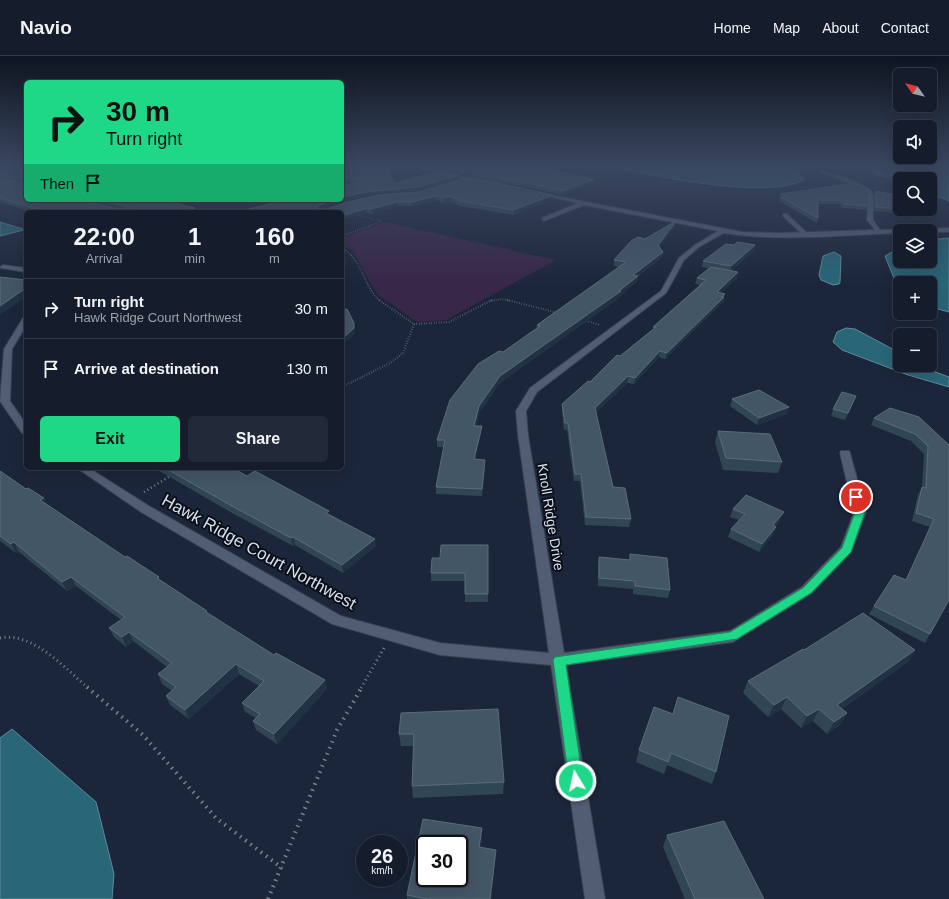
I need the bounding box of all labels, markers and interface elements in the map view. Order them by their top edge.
text: Navio [20,17,72,38]
text: Home [714,20,751,36]
text: Map [773,20,800,36]
text: About [822,20,859,36]
text: Contact [881,20,929,36]
north arrow [893,68,937,112]
map controls [893,68,937,372]
icon: right [40,96,92,148]
text: 30 m [106,96,170,127]
button: sound [893,120,937,164]
text: Turn right [106,129,182,149]
icon: arrive [82,172,104,194]
button: search [893,172,937,216]
text: Then [40,175,74,192]
text: 22:00 [73,223,135,250]
text: 1 [188,223,201,250]
text: 160 [255,223,295,250]
button: layers [893,224,937,268]
text: Arrival [86,251,123,266]
text: min [184,251,205,266]
text: m [269,251,280,266]
button: + [893,276,937,320]
text: Turn right [74,293,144,310]
icon: right [40,298,62,320]
text: 30 m [295,300,328,317]
text: Hawk Ridge Court Northwest [74,310,242,325]
button: − [893,328,937,372]
icon: arrive [40,358,62,380]
text: Arrive at destination [74,360,219,377]
text: 130 m [286,360,328,377]
button: Exit [40,416,180,462]
button: Share [188,416,328,462]
street label: Knoll Ridge Drive [535,462,567,572]
pin [839,480,873,514]
icon: arrive [845,486,867,508]
street label: Hawk Ridge Court Northwest [159,491,360,614]
position arrow [555,760,597,802]
speed limit sign: 30 [416,835,468,887]
text: 26 [371,845,393,867]
text: km/h [371,865,393,876]

